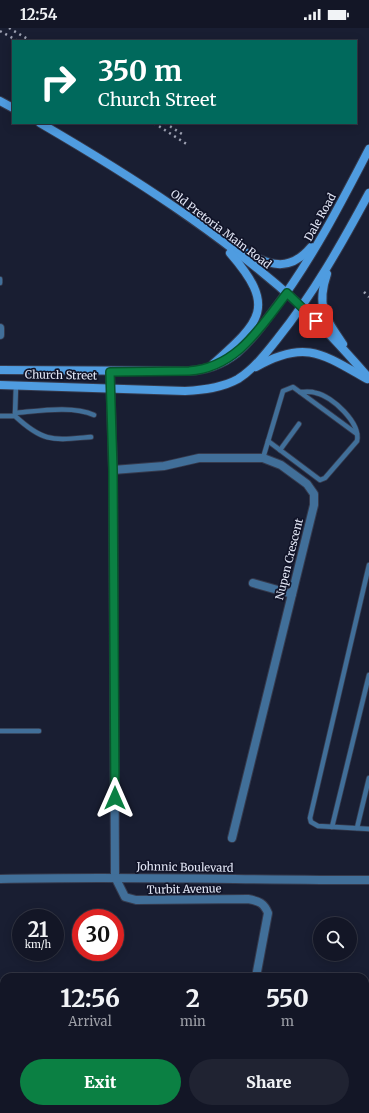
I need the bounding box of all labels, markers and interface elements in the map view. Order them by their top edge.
text: 12:54 [20,5,57,24]
text: 350 m [98,53,182,89]
icon: right [32,56,84,108]
text: Church Street [98,88,216,111]
street label: Old Pretoria Main Road [168,187,274,272]
street label: Dale Road [301,190,339,243]
pin [299,304,333,338]
icon: arrive [305,310,327,332]
street label: Church Street [25,367,98,383]
street label: Nupen Crescent [272,516,306,601]
position arrow [94,777,136,819]
street label: Johnnic Boulevard [135,859,234,875]
street label: Turbit Avenue [147,881,222,897]
speed limit sign: 30 [72,909,124,961]
text: 21 [28,917,48,942]
map controls [313,917,357,961]
button: search [313,917,357,961]
text: km/h [25,938,51,951]
text: 12:56 [60,983,120,1014]
text: 2 [186,983,200,1014]
text: 550 [266,983,309,1014]
text: Arrival [68,1013,112,1030]
text: min [180,1013,206,1030]
text: m [281,1013,294,1030]
button: Exit [20,1059,181,1105]
button: Share [189,1059,349,1105]

